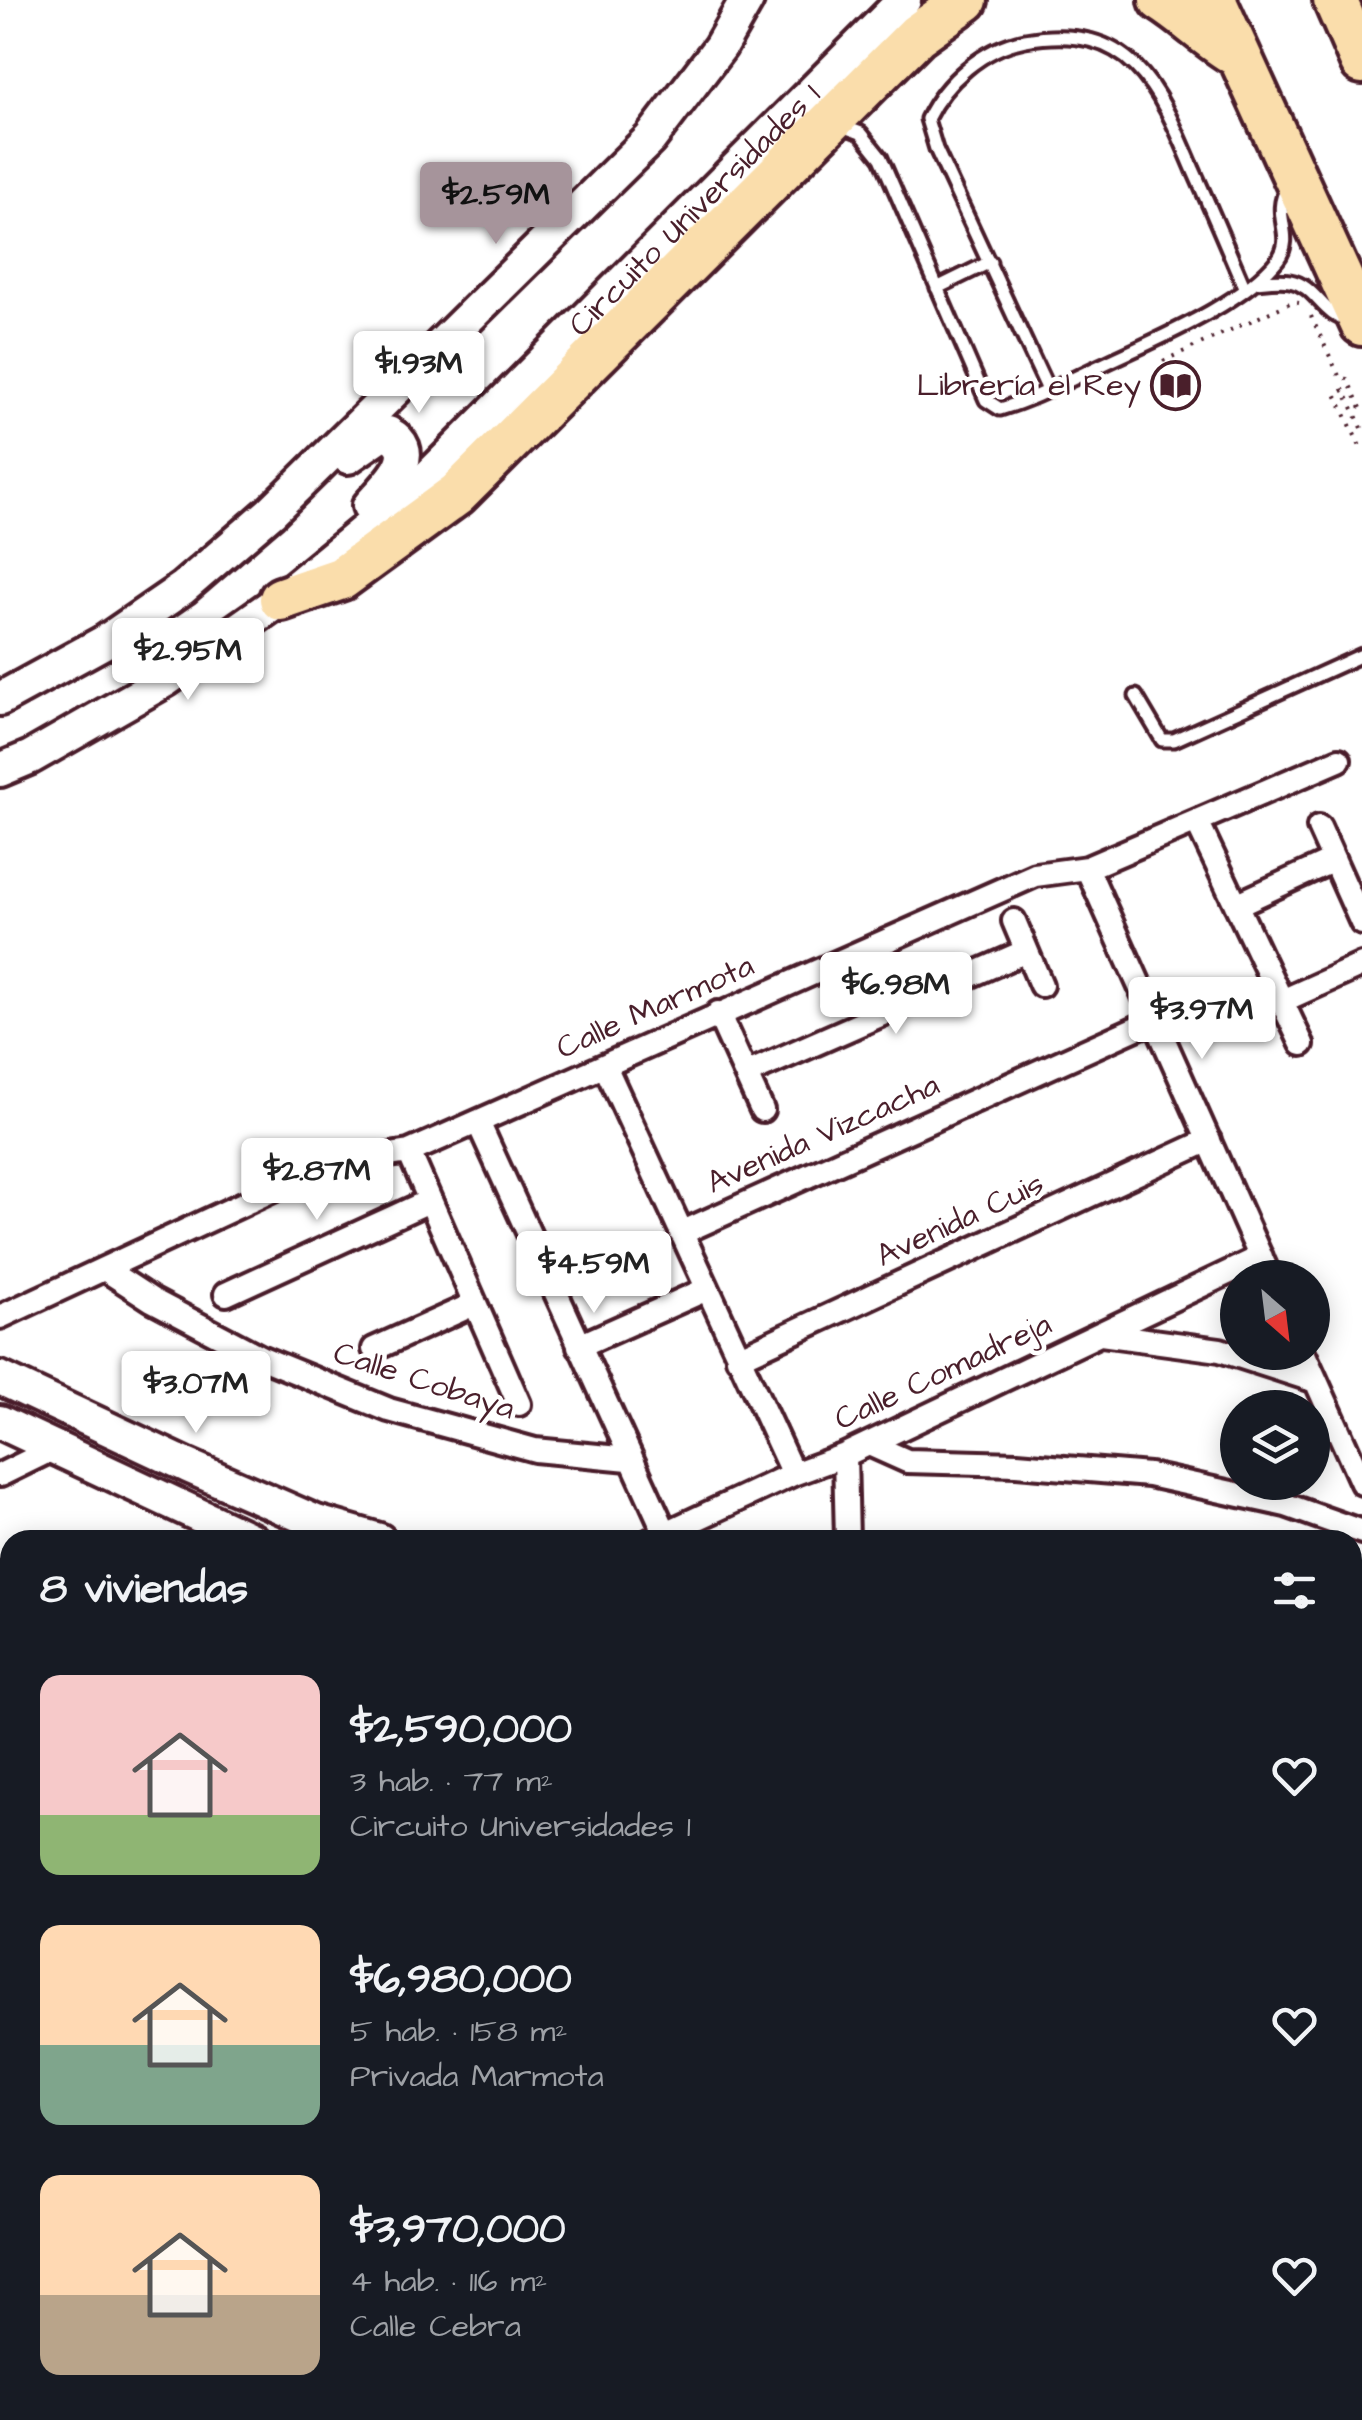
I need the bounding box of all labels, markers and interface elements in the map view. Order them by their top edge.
street label: Circuito Universidades 1 [558,73,831,347]
pin: $2.59M [415,162,577,247]
text: $2.59M [442,172,550,217]
pin: $1.93M [338,331,500,416]
text: $1.93M [375,341,463,386]
library icon: Librería el Rey [1150,359,1202,411]
place label: Librería el Rey [917,363,1141,408]
pin: $2.95M [107,618,269,703]
text: $2.95M [134,628,242,673]
street label: Calle Marmota [549,943,761,1071]
pin: $6.98M [815,952,977,1037]
text: $6.98M [842,962,950,1007]
pin: $3.97M [1121,977,1283,1062]
text: $3.97M [1151,987,1253,1032]
street label: Avenida Vizcacha [699,1063,947,1205]
pin: $2.87M [236,1138,398,1223]
text: $2.87M [263,1148,371,1193]
street label: Avenida Cuis [869,1161,1051,1279]
pin: $4.59M [513,1231,675,1316]
text: $4.59M [538,1241,650,1286]
north arrow [1220,1260,1330,1370]
map controls [1220,1260,1330,1500]
street label: Calle Comadreja [827,1302,1059,1442]
street label: Calle Cobaya [328,1331,520,1431]
pin: $3.07M [115,1351,277,1436]
text: $3.07M [144,1361,248,1406]
button: layers [1220,1390,1330,1500]
text: 8 viviendas [40,1561,248,1619]
icon: filters [1267,1563,1322,1618]
text: $2,590,000 [350,1701,572,1759]
icon: home [120,1715,240,1835]
icon: heart [1267,1748,1322,1803]
text: 3 hab. · 77 m² [350,1759,553,1804]
text: Circuito Universidades 1 [350,1804,691,1849]
text: $6,980,000 [350,1951,572,2009]
icon: home [120,1965,240,2085]
icon: heart [1267,1998,1322,2053]
text: 5 hab. · 158 m² [350,2009,567,2054]
text: Privada Marmota [350,2054,604,2099]
text: $3,970,000 [350,2201,565,2259]
icon: home [120,2215,240,2335]
icon: heart [1267,2248,1322,2303]
text: 4 hab. · 116 m² [350,2259,547,2304]
text: Calle Cebra [350,2304,521,2349]

